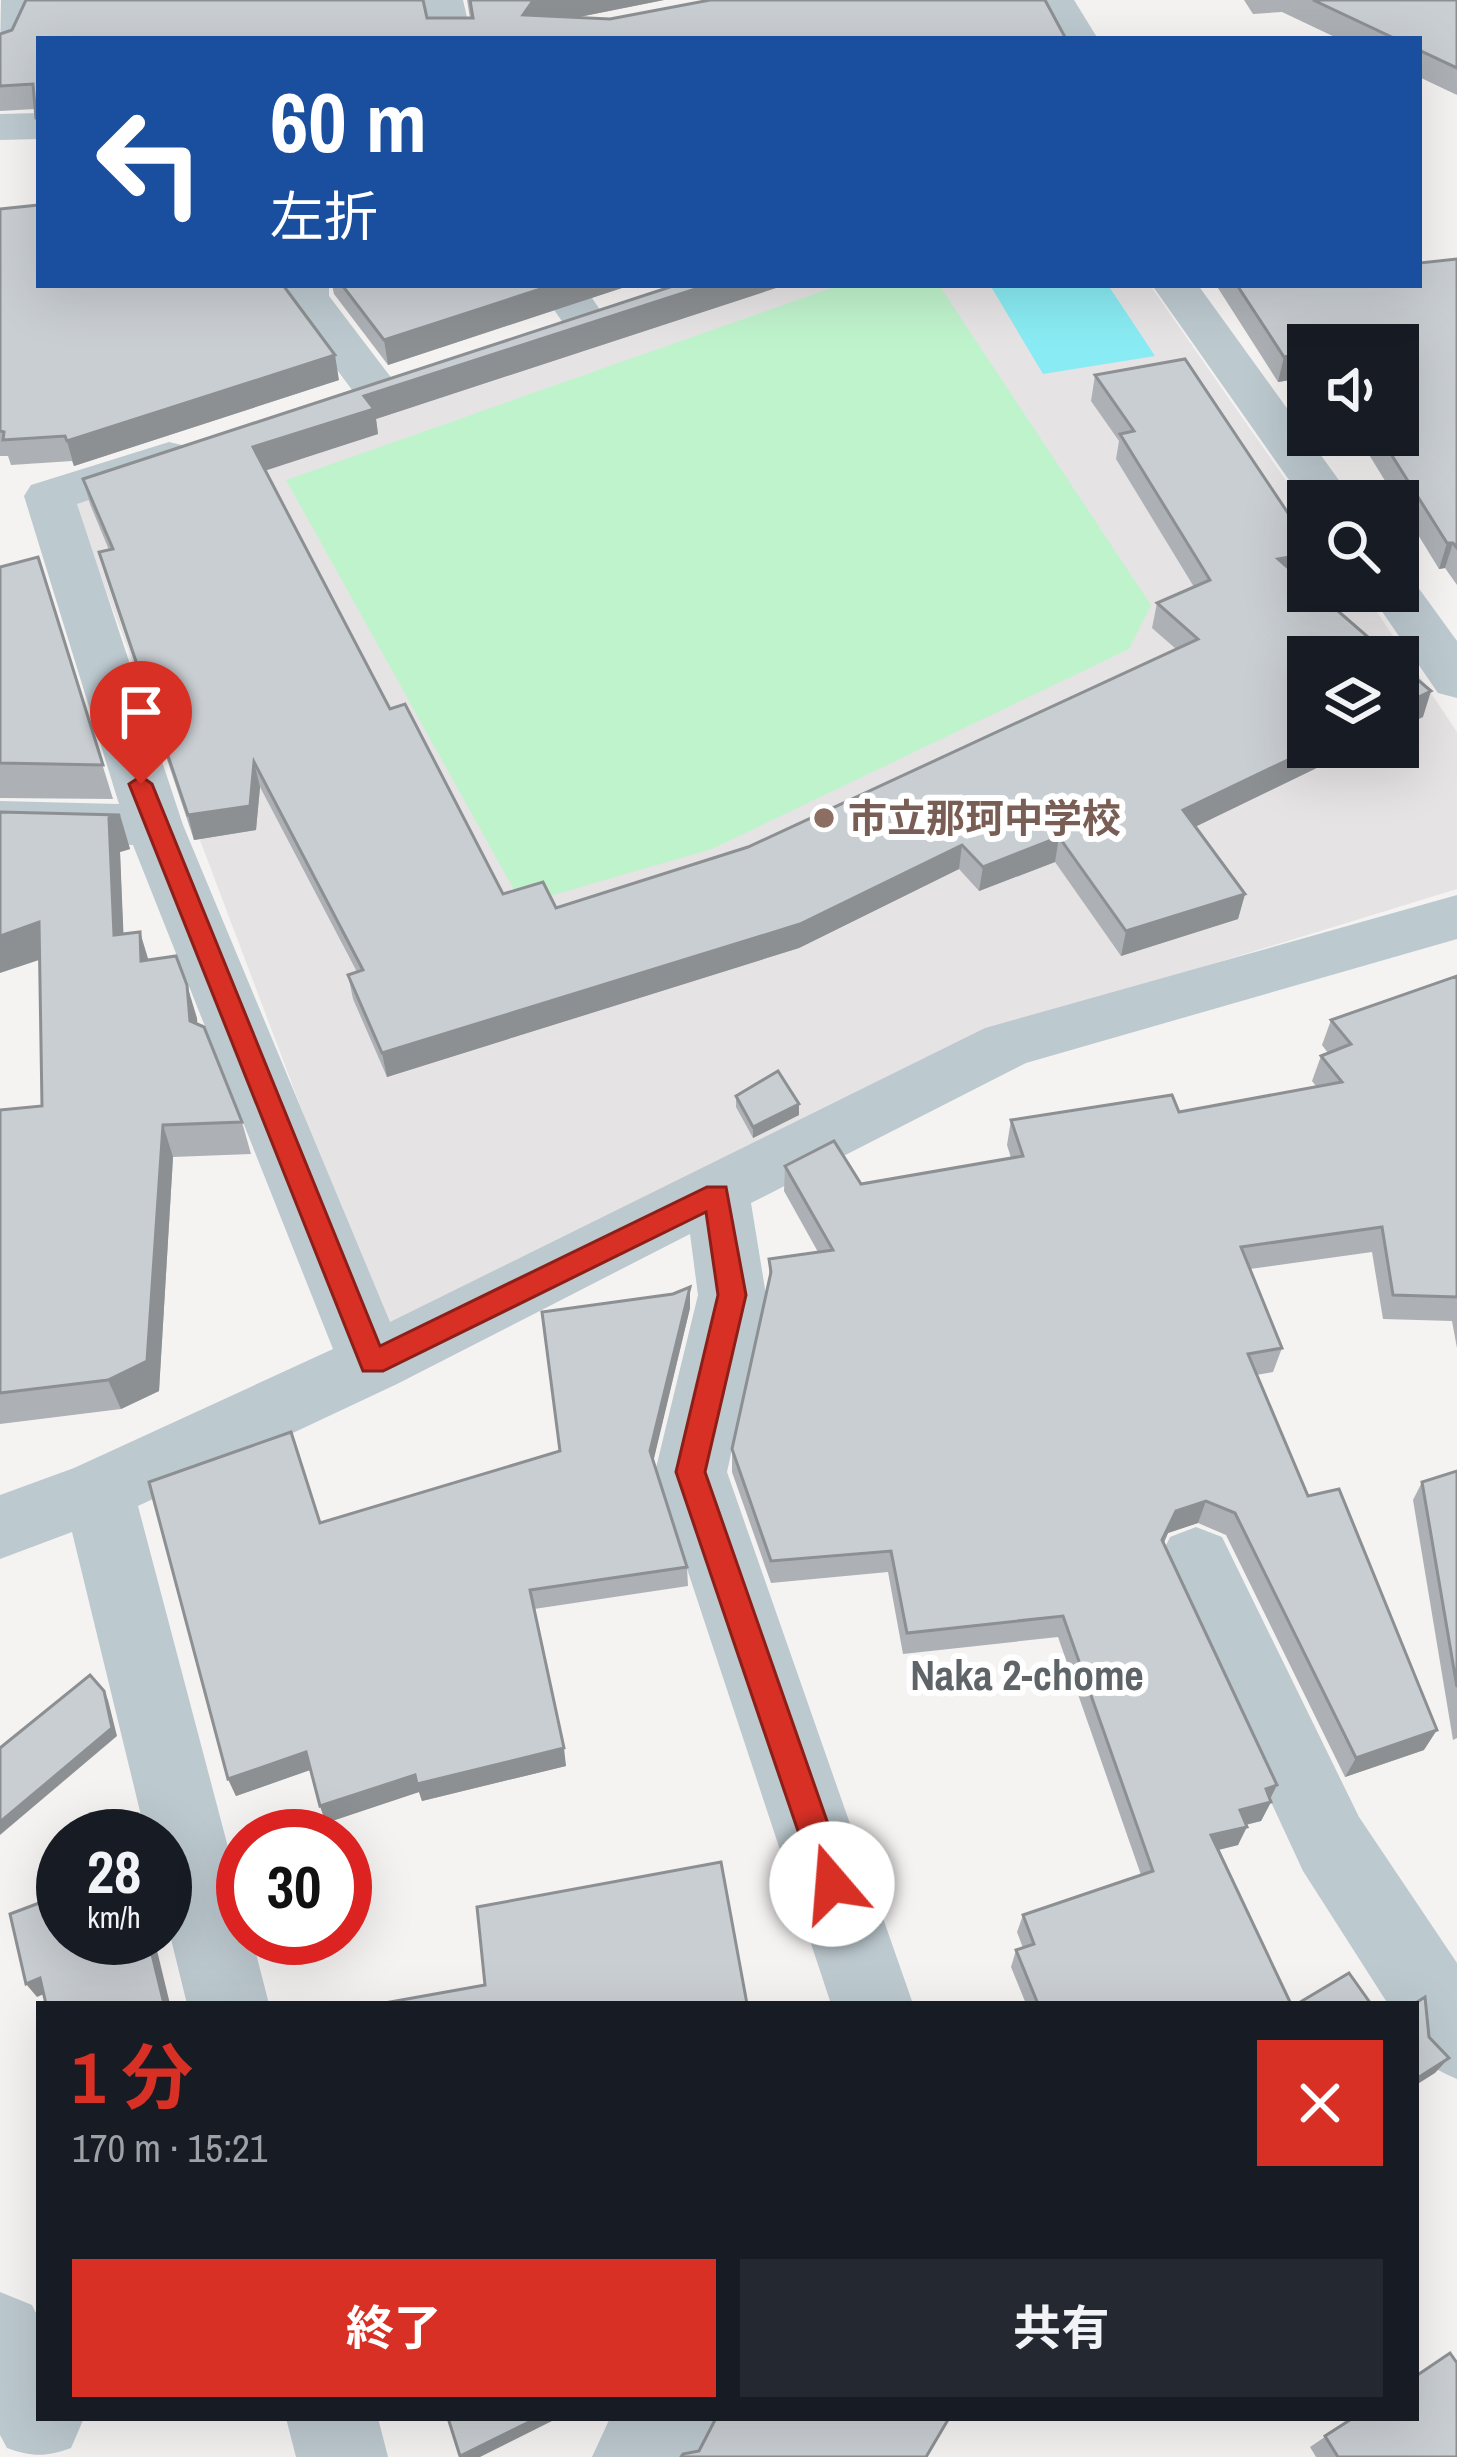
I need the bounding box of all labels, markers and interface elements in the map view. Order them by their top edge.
text: 60 m [270,65,427,178]
icon: left [72,84,228,240]
text: 左折 [270,180,378,253]
map controls [1287,324,1419,768]
button: sound [1287,324,1419,456]
button: search [1287,480,1419,612]
button: layers [1287,636,1419,768]
pin [90,661,192,784]
icon: arrive [108,679,174,745]
place label: 市立那珂中学校 [848,792,1121,844]
marker: 市立那珂中学校 [811,805,837,831]
district label: Naka 2-chome [910,1647,1144,1703]
speed limit sign: 30 [216,1809,372,1965]
position arrow [769,1821,895,1947]
text: 28 [87,1831,141,1912]
text: km/h [87,1897,141,1937]
text: 1 分 [72,2028,193,2125]
button: close [1257,2040,1383,2166]
text: 170 m · 15:21 [72,2122,268,2174]
button: 終了 [72,2259,716,2397]
button: 共有 [740,2259,1383,2397]

